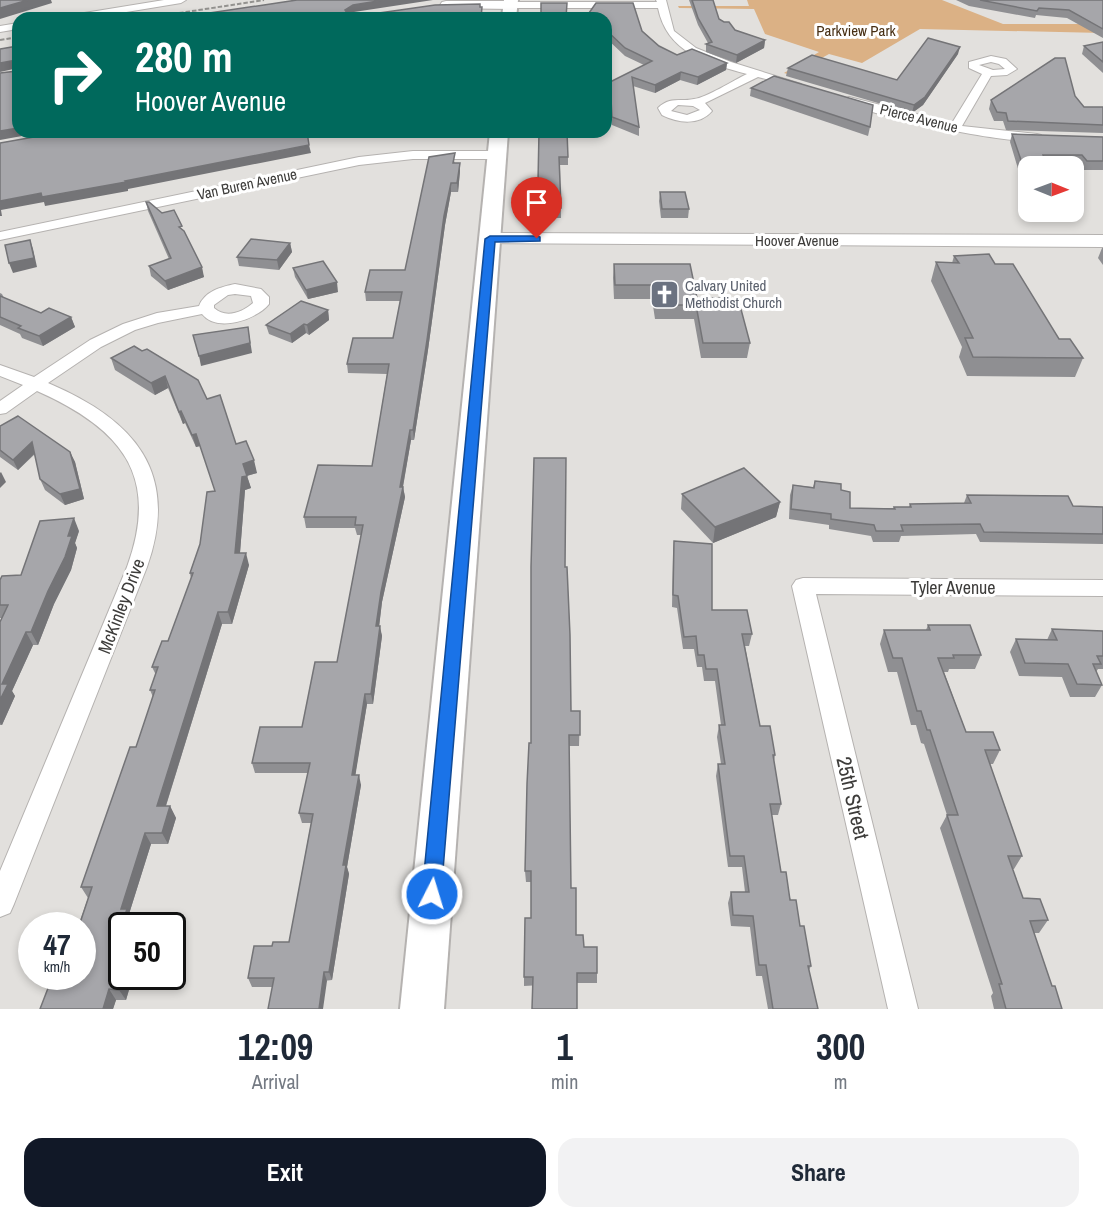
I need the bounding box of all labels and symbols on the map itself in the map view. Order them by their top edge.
park label: Parkview Park [816,20,896,41]
street label: Pierce Avenue [878,98,960,138]
north arrow [1018,156,1084,222]
street label: Van Buren Avenue [195,163,299,205]
pin [511,177,562,239]
street label: Hoover Avenue [755,230,839,251]
place label: Calvary United Methodist Church [685,275,782,313]
church icon: Calvary United Methodist Church [648,278,680,310]
street label: McKinley Drive [91,555,151,657]
street label: Tyler Avenue [910,575,996,600]
street label: 25th Street [829,754,877,843]
position arrow [400,862,464,926]
speed limit sign: 50 [108,912,186,990]

